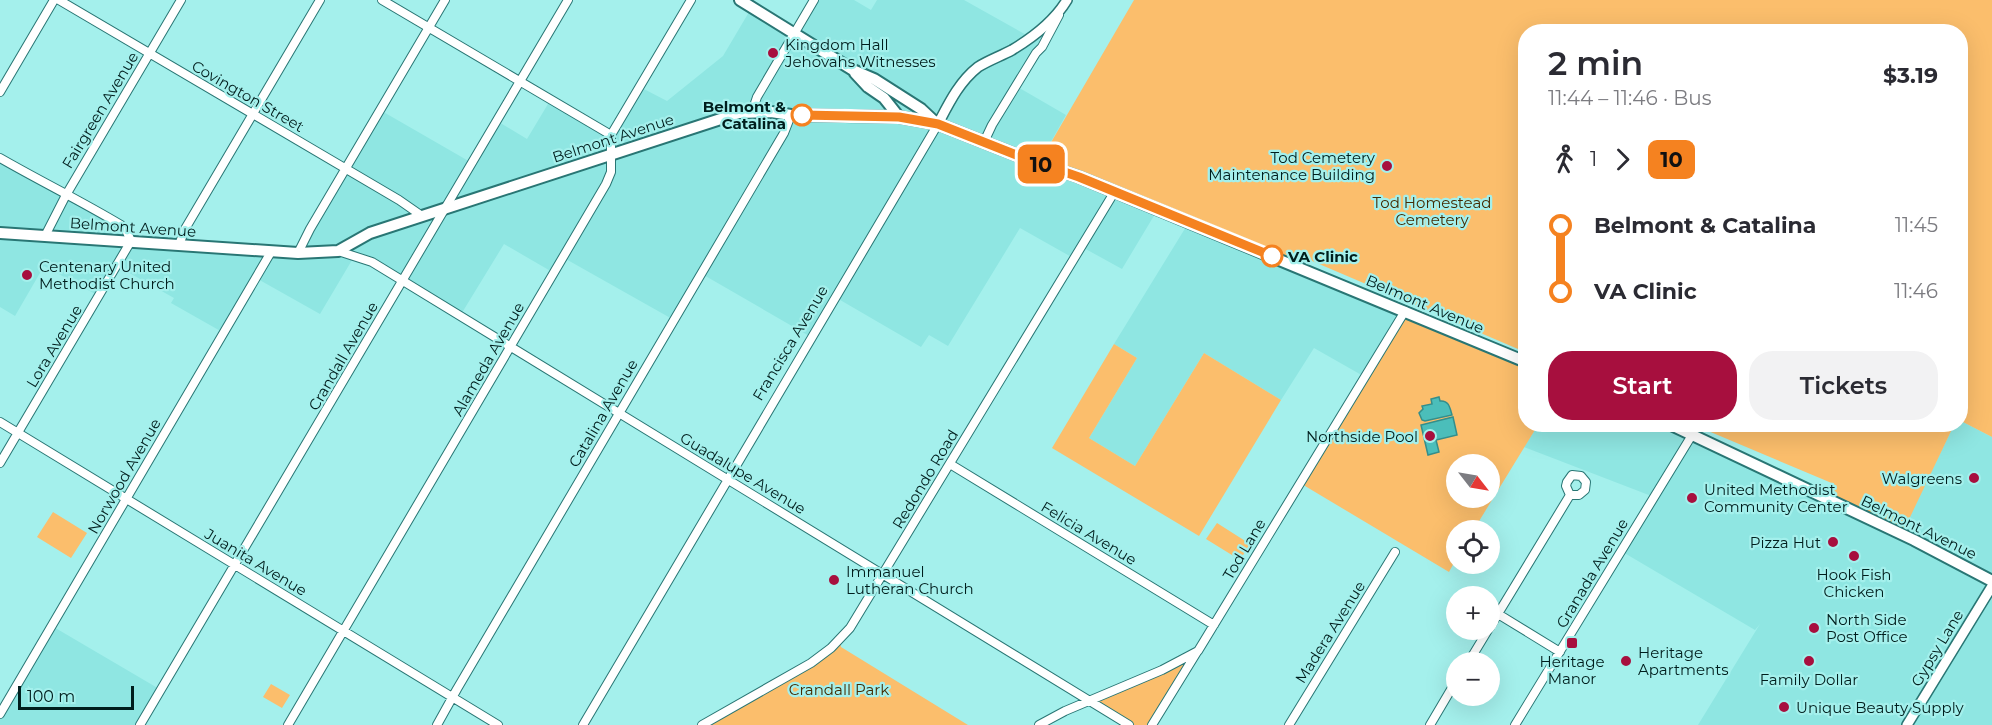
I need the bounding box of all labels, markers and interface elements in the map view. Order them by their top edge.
place label: Kingdom Hall Jehovahs Witnesses [784,35,936,71]
text: 2 min [1548,43,1643,83]
marker: Kingdom Hall Jehovahs Witnesses [766,46,780,60]
street label: Fairgreen Avenue [58,48,142,172]
street label: Covington Street [188,56,308,136]
text: $3.19 [1883,62,1938,89]
text: 11:44 – 11:46 · Bus [1548,86,1711,110]
place label: Belmont & Catalina [703,97,786,133]
marker: Belmont & Catalina [791,104,813,126]
street label: Belmont Avenue [550,109,676,167]
icon: walk [1548,143,1581,176]
icon: forward [1606,143,1639,176]
line badge: 10 [1014,144,1068,184]
text: 1 [1590,147,1597,171]
text: 10 [1660,147,1683,172]
place label: Tod Cemetery Maintenance Building [1208,148,1376,184]
text: 10 [1030,152,1052,177]
marker: Tod Cemetery Maintenance Building [1380,159,1394,173]
park label: Tod Homestead Cemetery [1373,193,1491,229]
text: Belmont & Catalina [1594,212,1816,239]
street label: Belmont Avenue [69,213,197,241]
text: 11:45 [1895,213,1938,237]
marker: VA Clinic [1261,245,1283,267]
place label: VA Clinic [1287,247,1358,266]
place label: Centenary United Methodist Church [39,257,175,293]
marker: Centenary United Methodist Church [20,268,34,282]
street label: Belmont Avenue [1363,271,1487,337]
text: VA Clinic [1594,278,1697,305]
text: 11:46 [1894,279,1938,303]
street label: Francisca Avenue [748,282,832,404]
street label: Crandall Avenue [304,298,382,414]
street label: Alameda Avenue [448,299,528,419]
street label: Lora Avenue [22,301,86,391]
button: Start [1548,351,1737,420]
button: Tickets [1749,351,1938,420]
street label: Catalina Avenue [564,356,642,470]
street label: Norwood Avenue [83,415,165,537]
street label: Redondo Road [888,426,962,532]
place label: Northside Pool [1306,427,1418,446]
street label: Guadalupe Avenue [677,428,809,518]
marker: Northside Pool [1423,429,1437,443]
north arrow [1446,454,1500,508]
map controls [1446,454,1500,706]
place label: Walgreens [1882,469,1962,488]
marker: Walgreens [1967,471,1981,485]
place label: United Methodist Community Center [1704,480,1848,516]
marker: United Methodist Community Center [1685,491,1699,505]
street label: Belmont Avenue [1858,491,1980,563]
street label: Felicia Avenue [1038,497,1140,569]
street label: Tod Lane [1218,515,1270,583]
street label: Granada Avenue [1552,515,1632,631]
button: locate [1446,520,1500,574]
street label: Juanita Avenue [201,524,310,600]
place label: Pizza Hut [1750,533,1821,552]
marker: Pizza Hut [1826,535,1840,549]
marker: Hook Fish Chicken [1847,549,1861,563]
place label: Immanuel Lutheran Church [846,562,974,598]
place label: Hook Fish Chicken [1817,565,1891,601]
marker: Immanuel Lutheran Church [827,573,841,587]
street label: Madera Avenue [1291,577,1369,687]
button: + [1446,586,1500,640]
street label: Gypsy Lane [1907,606,1967,690]
place label: North Side Post Office [1826,610,1908,646]
marker: North Side Post Office [1807,621,1821,635]
marker: Heritage Manor [1565,636,1579,650]
place label: Heritage Apartments [1638,643,1729,679]
button: − [1446,652,1500,706]
place label: Heritage Manor [1539,652,1605,688]
marker: Heritage Apartments [1619,654,1633,668]
marker: Family Dollar [1802,654,1816,668]
place label: Family Dollar [1760,670,1858,689]
park label: Crandall Park [789,680,889,699]
scale bar [18,683,134,710]
text: 100 m [27,687,75,706]
place label: Unique Beauty Supply [1796,698,1965,717]
marker: Unique Beauty Supply [1777,700,1791,714]

